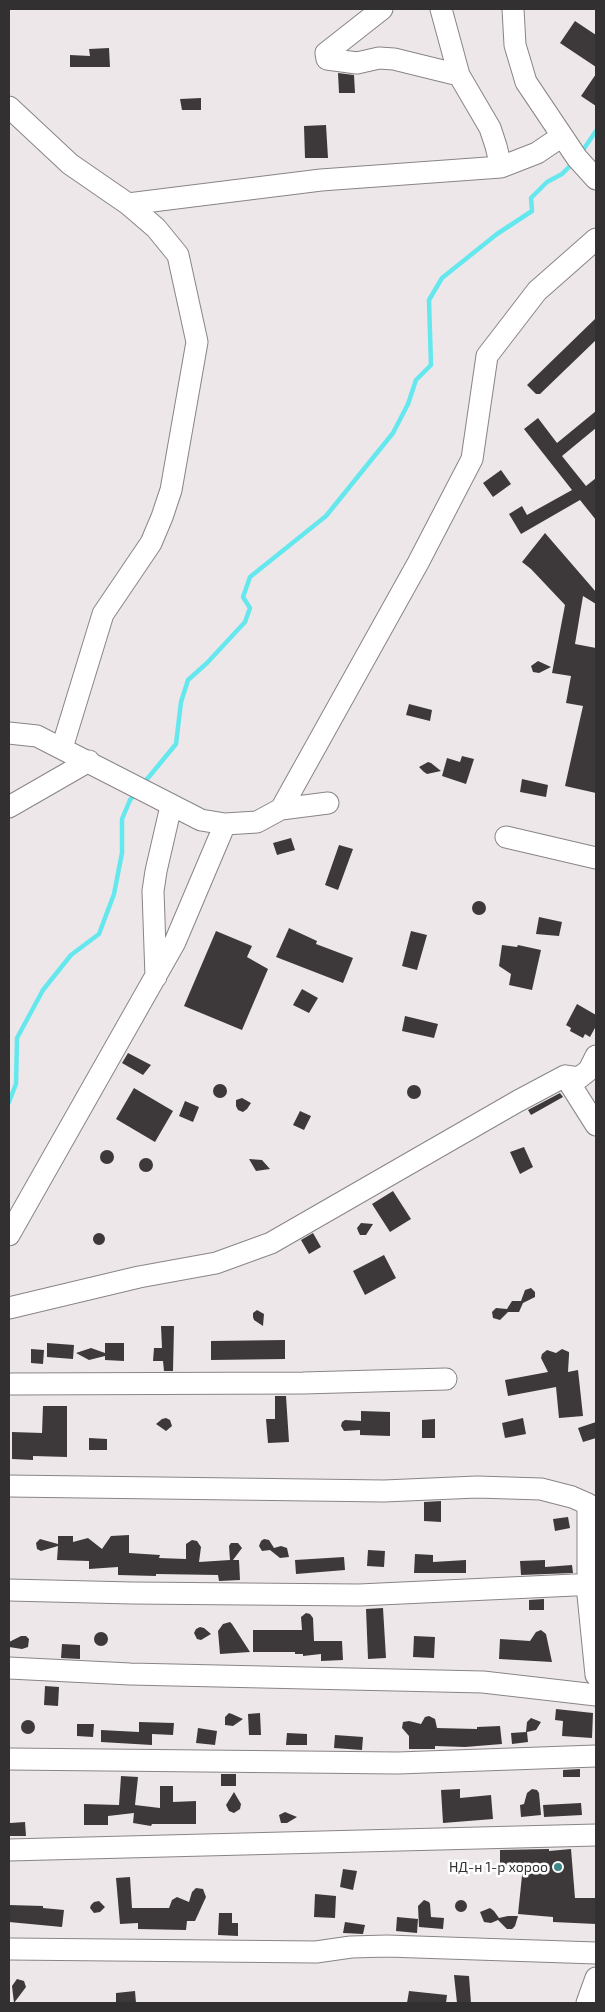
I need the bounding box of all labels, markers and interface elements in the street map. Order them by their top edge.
place label: НД-н 1-р хороо [449,1859,548,1875]
marker: НД-н 1-р хороо [552,1861,564,1873]

